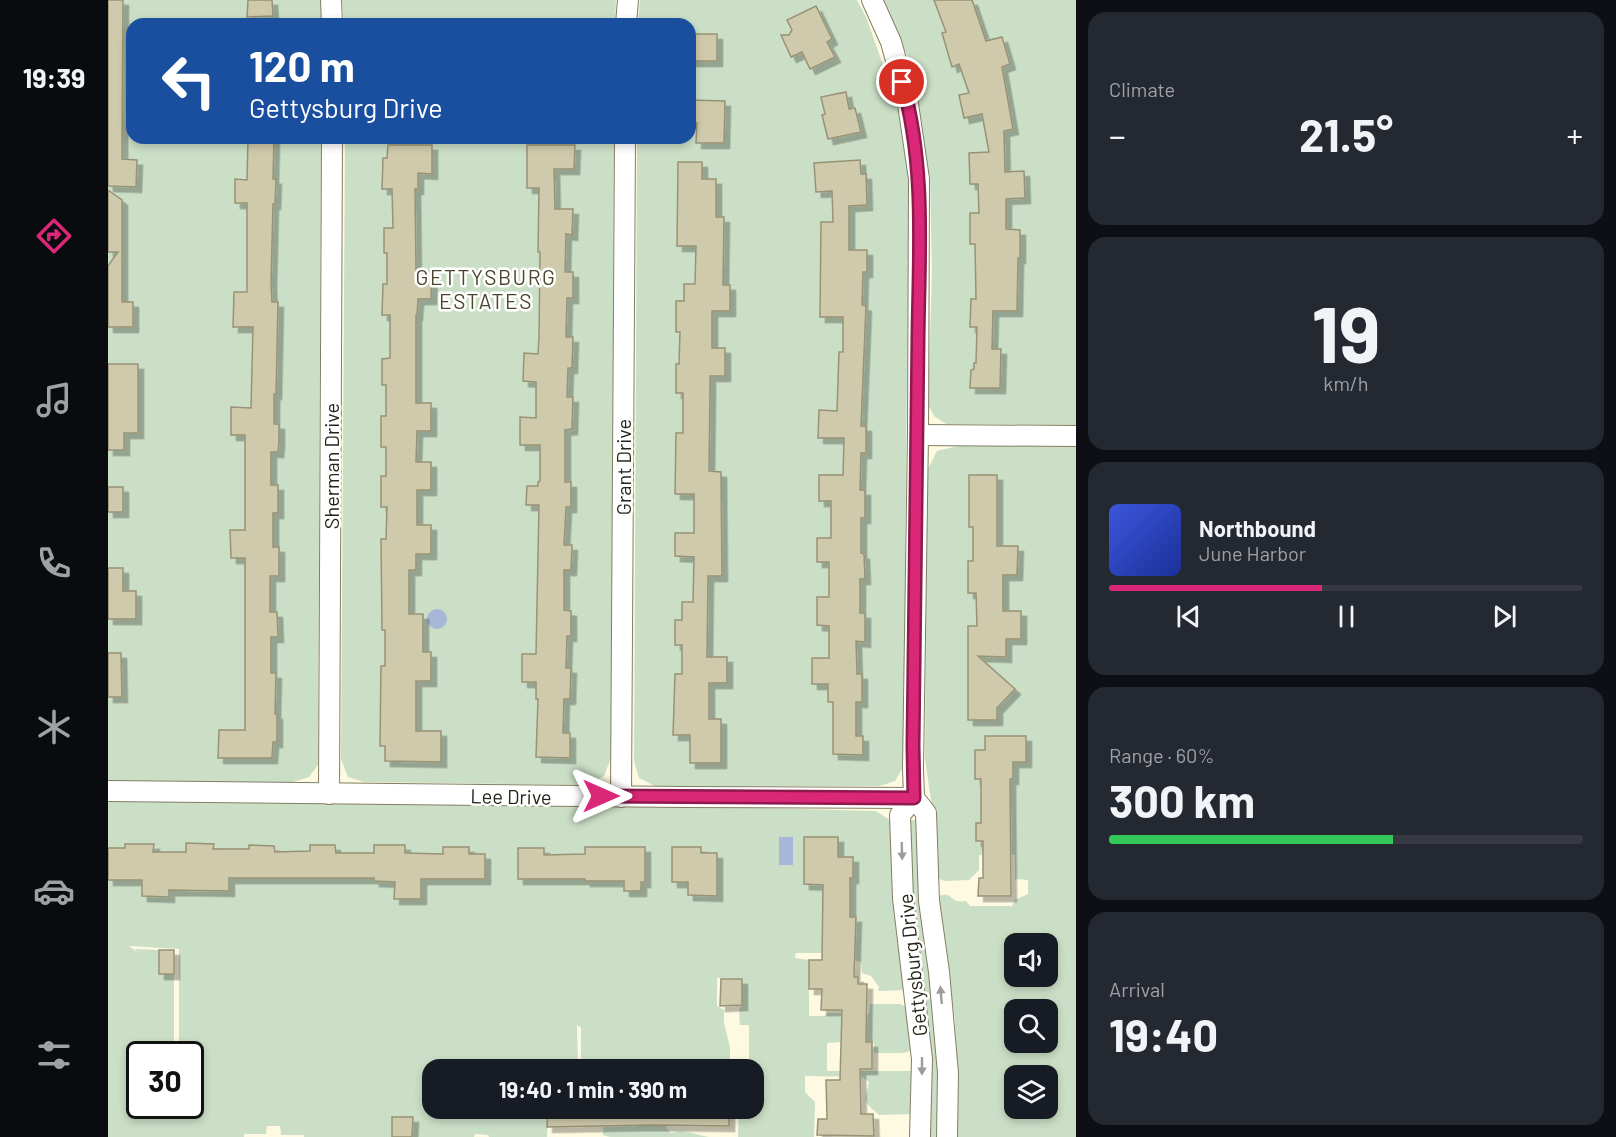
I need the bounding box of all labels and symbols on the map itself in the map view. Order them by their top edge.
pin [876,56,927,107]
district label: GETTYSBURG ESTATES [416,264,556,313]
street label: Sherman Drive [319,403,343,529]
street label: Grant Drive [611,419,635,515]
position arrow [569,764,633,828]
street label: Lee Drive [470,783,552,809]
one-way arrow [897,842,906,861]
street label: Gettysburg Drive [893,892,931,1038]
one-way arrow [936,985,946,1004]
speed limit sign: 30 [126,1041,204,1119]
one-way arrow [917,1057,927,1076]

